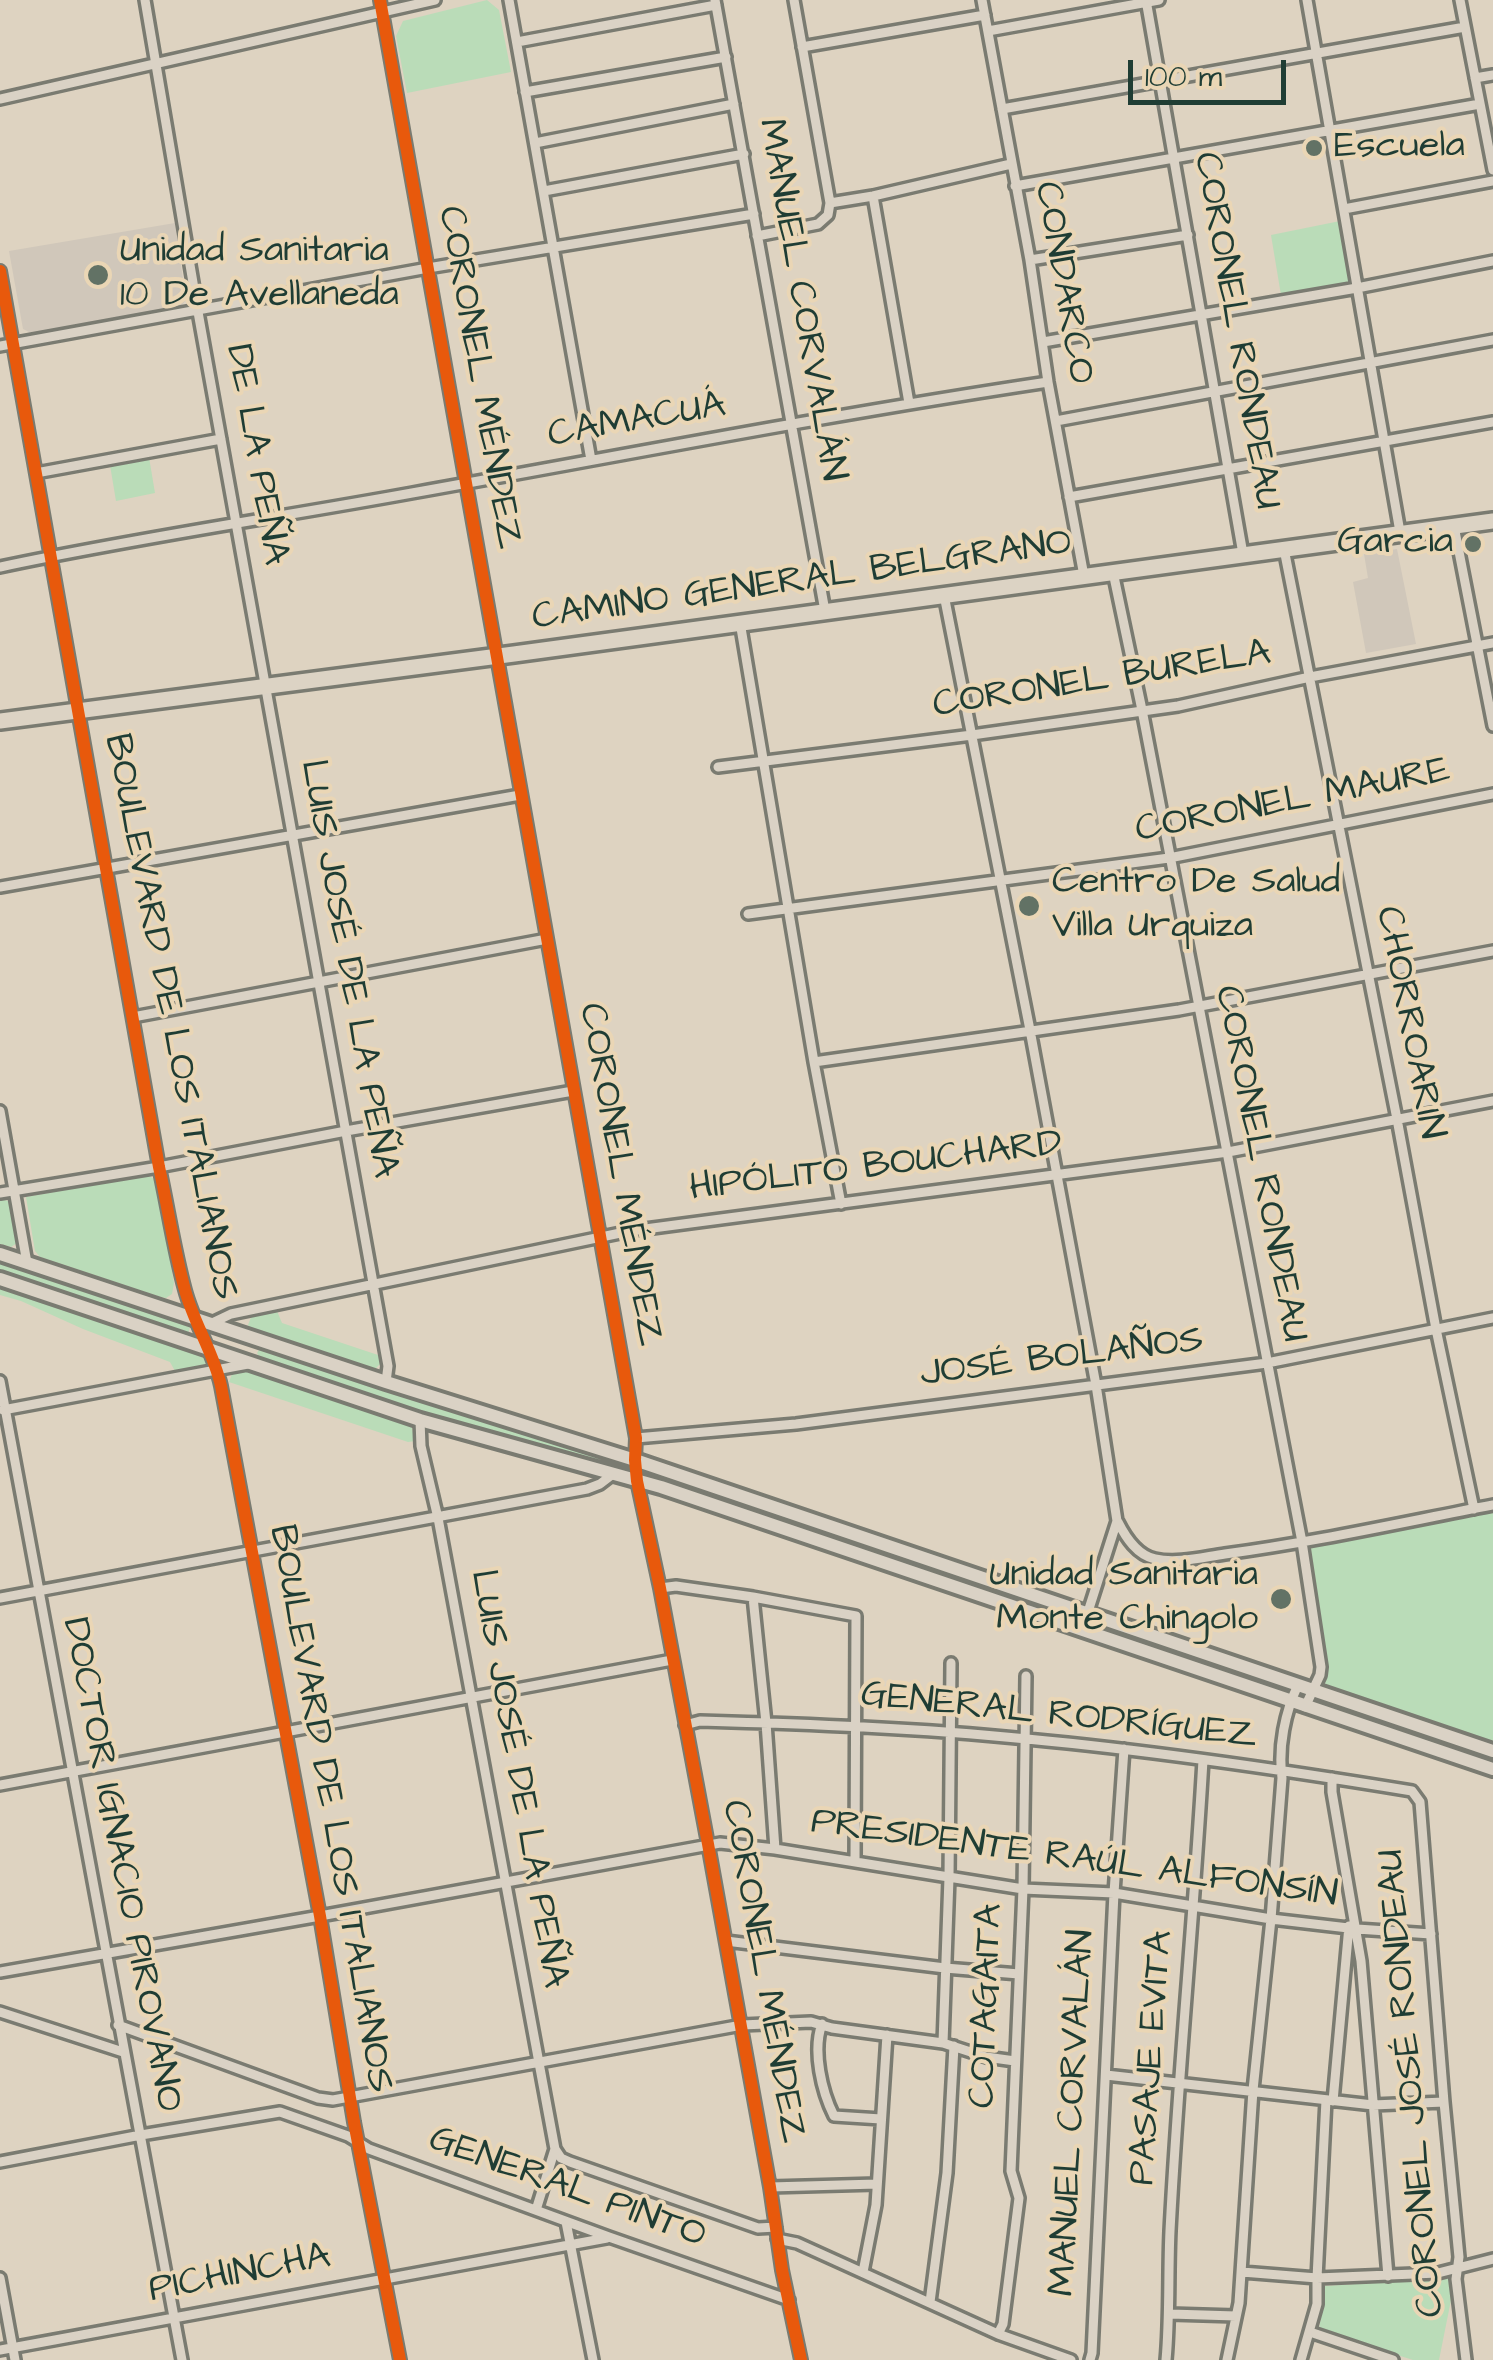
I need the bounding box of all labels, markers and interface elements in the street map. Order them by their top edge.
scale bar [1133,40,1290,102]
text: 100 m [1145,56,1222,98]
street label: MANUEL CORVALÁN [746,115,854,485]
place label: Escuela [1334,125,1465,171]
marker: Escuela [1303,137,1325,159]
street label: CORONEL RONDEAU [1181,149,1289,513]
street label: CONDARCO [1022,178,1102,388]
street label: CORONEL MÉNDEZ [425,203,531,553]
place label: Unidad Sanitaria 10 De Avellaneda [120,230,399,320]
marker: Unidad Sanitaria 10 De Avellaneda [85,262,111,288]
street label: DE LA PEÑA [213,341,297,569]
street label: CAMACUÁ [545,384,729,460]
place label: Garcia [1337,521,1453,567]
street label: CAMINO GENERAL BELGRANO [530,522,1074,642]
marker: Garcia [1462,533,1484,555]
street label: CORONEL BURELA [930,632,1274,730]
street label: BOULEVARD DE LOS ITALIANOS [92,730,246,1304]
street label: CORONEL MAURE [1132,749,1454,855]
street label: LUIS JOSÉ DE LA PEÑA [288,756,406,1182]
place label: Centro De Salud Villa Urquiza [1052,861,1340,951]
marker: Centro De Salud Villa Urquiza [1016,893,1042,919]
street label: CHORROARIN [1363,903,1453,1143]
street label: CORONEL RONDEAU [1202,982,1316,1346]
street label: CORONEL MÉNDEZ [566,1000,672,1350]
street label: HIPÓLITO BOUCHARD [687,1123,1065,1213]
street label: JOSÉ BOLAÑOS [918,1319,1206,1399]
street label: BOULEVARD DE LOS ITALIANOS [257,1522,401,2096]
place label: Unidad Sanitaria Monte Chingolo [989,1554,1258,1644]
street label: LUIS JOSÉ DE LA PEÑA [458,1566,576,1992]
marker: Unidad Sanitaria Monte Chingolo [1268,1586,1294,1612]
street label: DOCTOR IGNACIO PIROVANO [50,1614,190,2116]
street label: GENERAL RODRÍGUEZ [859,1674,1259,1760]
street label: CORONEL MÉNDEZ [709,1797,815,2147]
street label: PRESIDENTE RAÚL ALFONSÍN [808,1800,1340,1920]
street label: CORONEL JOSÉ RONDEAU [1370,1847,1456,2319]
street label: COTAGAITA [962,1903,1014,2109]
street label: MANUEL CORVALÁN [1042,1929,1106,2297]
street label: PASAJE EVITA [1121,1929,1185,2187]
street label: GENERAL PINTO [422,2118,712,2260]
street label: PICHINCHA [145,2235,335,2315]

